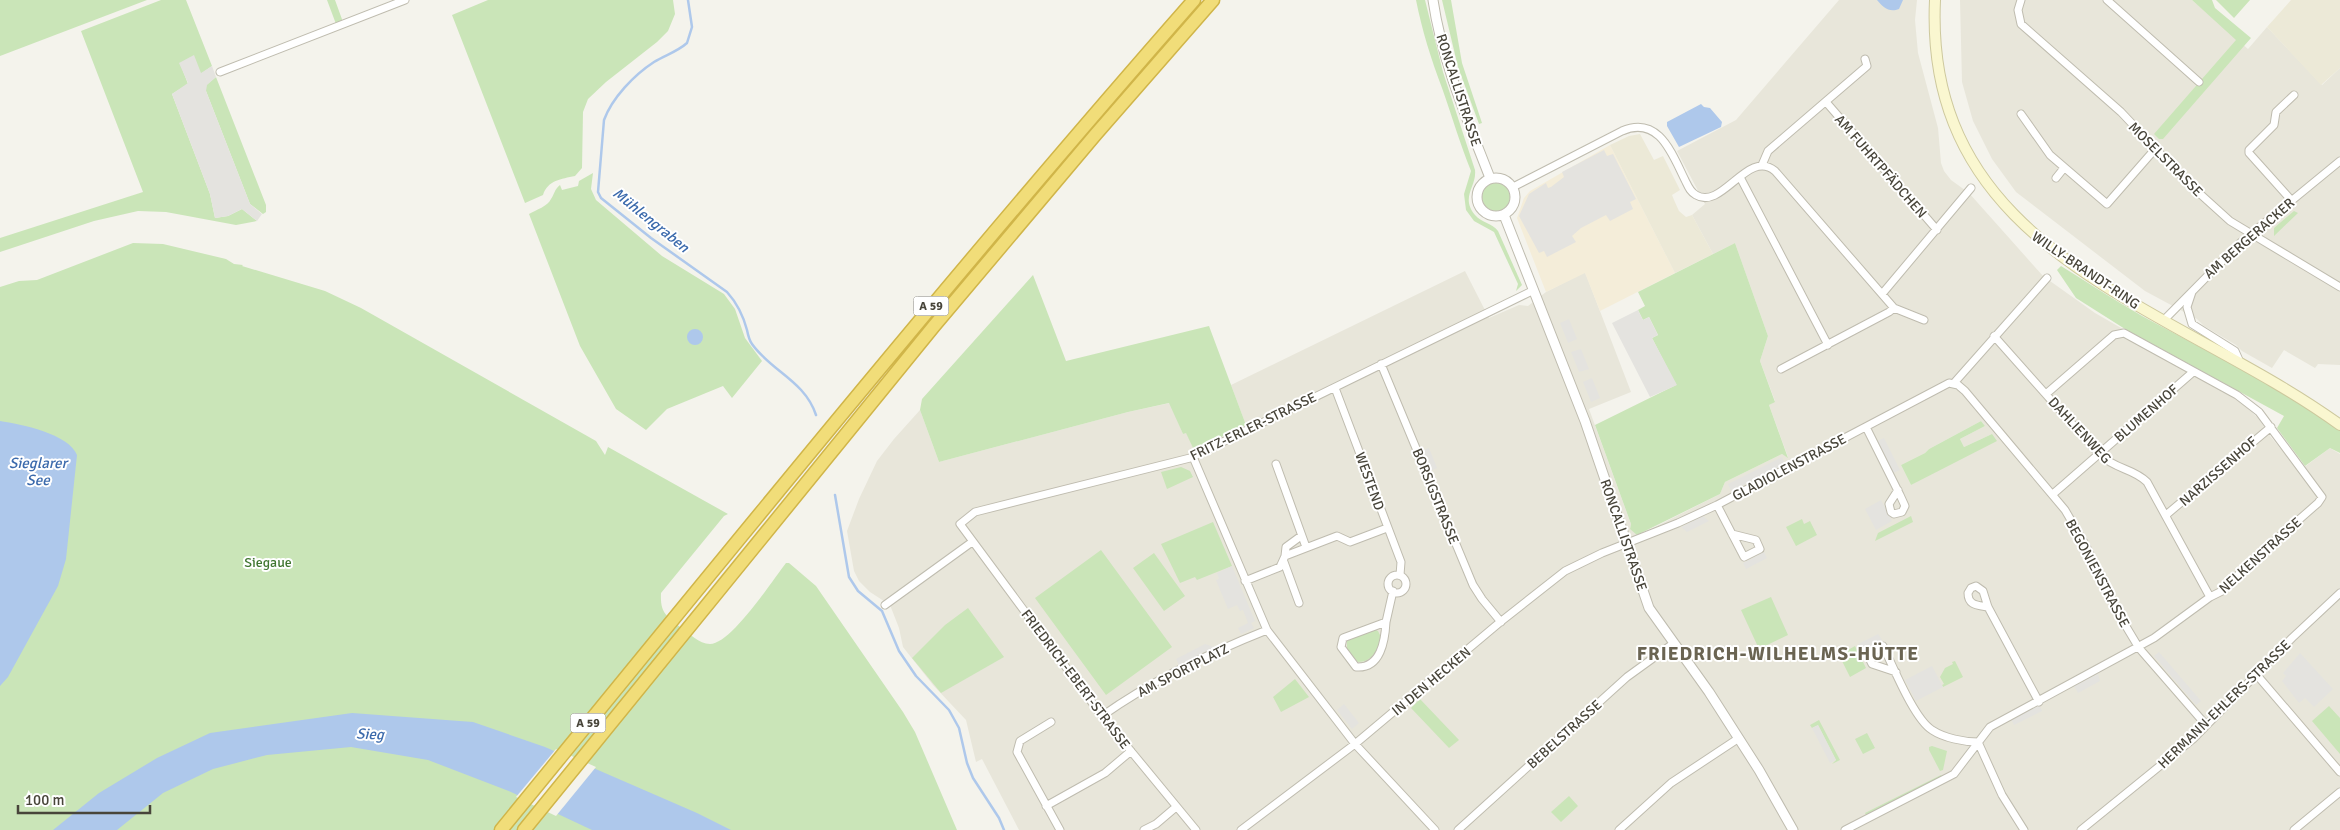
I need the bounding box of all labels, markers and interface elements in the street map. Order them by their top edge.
street label: RONCALLISTRASSE [1432,32,1485,149]
street label: AM FUHRTPFÄDCHEN [1831,111,1930,222]
street label: MOSELSTRASSE [2125,119,2206,200]
water label: Mühlengraben [609,184,693,257]
street label: AM BERGERACKER [2201,194,2298,282]
street label: WILLY-BRANDT-RING [2029,228,2143,313]
road number: A 59 [914,296,948,316]
street label: BLUMENHOF [2111,381,2182,446]
street label: FRITZ-ERLER-STRASSE [1187,388,1319,464]
street label: DAHLIENWEG [2045,394,2115,467]
street label: GLADIOLENSTRASSE [1729,430,1849,505]
street label: NARZISSENHOF [2176,433,2261,510]
street label: BORSIGSTRASSE [1409,446,1462,547]
street label: WESTEND [1351,450,1388,513]
water label: Sieglarer See [9,454,70,489]
street label: RONCALLISTRASSE [1596,477,1651,593]
street label: NELKENSTRASSE [2216,514,2305,597]
street label: BEGONIENSTRASSE [2062,516,2133,630]
park label: Siegaue [244,554,292,571]
street label: FRIEDRICH-EBERT-STRASSE [1018,606,1134,753]
street label: HERMANN-EHLERS-STRASSE [2154,636,2294,772]
street label: AM SPORTPLATZ [1135,640,1232,701]
district label: FRIEDRICH-WILHELMS-HÜTTE [1637,642,1919,666]
street label: IN DEN HECKEN [1388,643,1474,719]
street label: BEBELSTRASSE [1523,696,1605,772]
road number: A 59 [570,714,606,732]
water label: Sieg [356,725,385,744]
scale bar [18,782,150,814]
text: 100 m [25,791,65,809]

